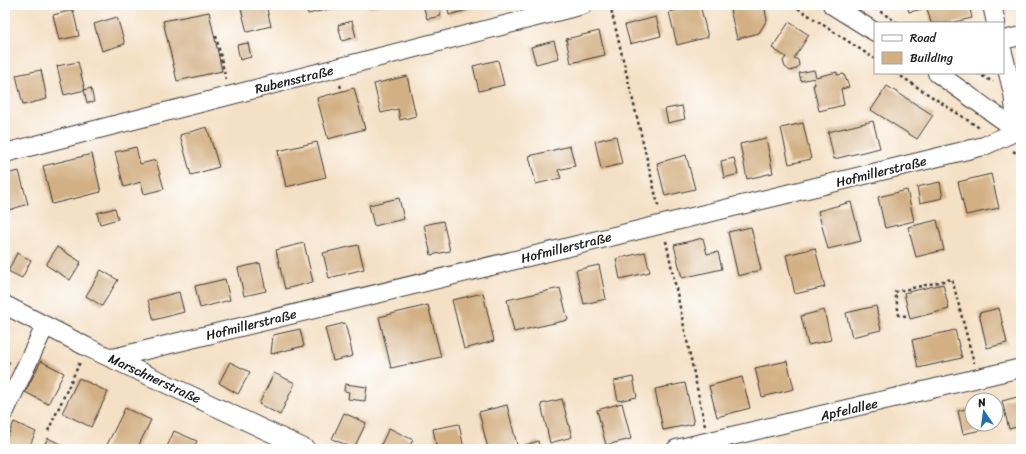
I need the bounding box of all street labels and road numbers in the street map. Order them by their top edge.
street label: Rubensstraße [252,59,336,100]
street label: Hofmillerstraße [833,149,929,194]
street label: Hofmillerstraße [518,225,614,270]
street label: Hofmillerstraße [203,302,299,347]
street label: Marschnerstraße [105,347,205,410]
street label: Apfelallee [817,392,880,427]

